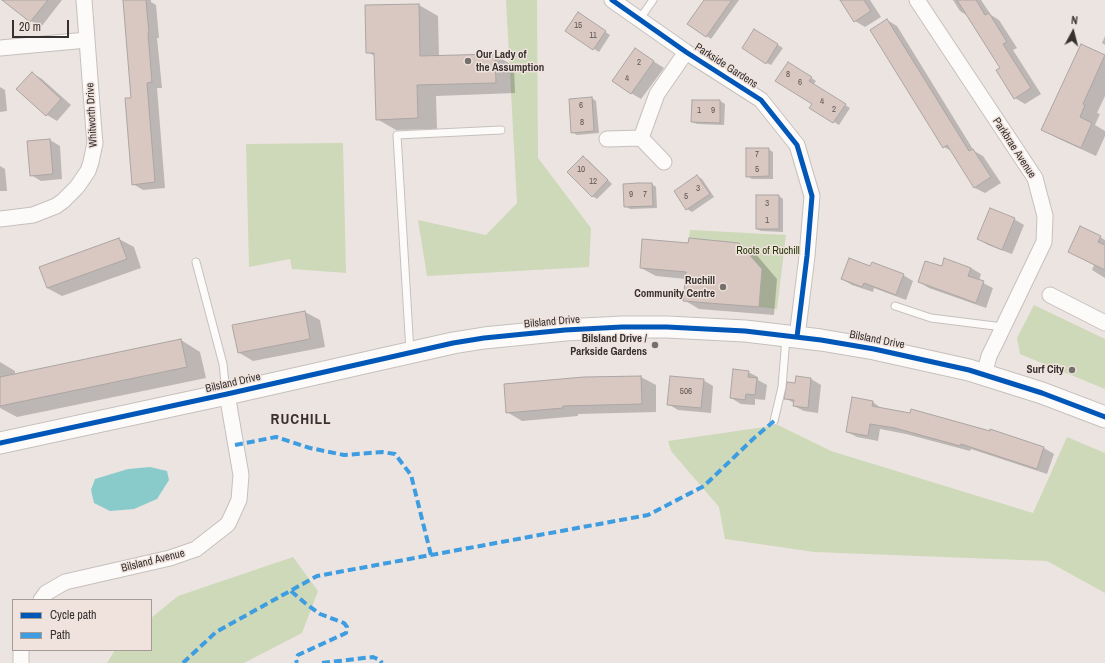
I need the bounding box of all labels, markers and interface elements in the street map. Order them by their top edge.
scale bar [14,12,71,38]
north arrow [1053,12,1093,52]
text: N [1070,13,1079,27]
text: 20 m [19,19,41,35]
house number: 15 [574,21,582,31]
house number: 11 [589,31,597,41]
street label: Parkside Gardens [692,41,760,91]
place label: Our Lady of the Assumption [476,48,544,74]
marker: Our Lady of the Assumption [463,56,473,66]
house number: 2 [637,58,641,68]
house number: 8 [786,70,790,80]
house number: 4 [625,74,629,84]
house number: 6 [798,78,802,88]
street label: Whitworth Drive [84,82,100,148]
house number: 4 [820,97,824,107]
house number: 6 [579,101,583,111]
house number: 2 [832,105,836,115]
house number: 1 [697,106,701,116]
house number: 9 [711,106,715,116]
street label: Parkbrae Avenue [990,115,1038,181]
house number: 8 [580,118,584,128]
house number: 7 [755,150,759,160]
house number: 10 [577,165,585,175]
house number: 5 [755,165,759,175]
house number: 12 [589,177,597,187]
house number: 3 [696,184,700,194]
house number: 9 [629,190,633,200]
house number: 7 [643,190,647,200]
house number: 5 [684,192,688,202]
house number: 3 [765,199,769,209]
house number: 1 [765,216,769,226]
park label: Roots of Ruchill [736,244,800,258]
place label: Ruchill Community Centre [634,274,715,300]
marker: Ruchill Community Centre [718,282,728,292]
street label: Bilsland Drive [523,313,581,331]
street label: Bilsland Drive [848,328,906,352]
place label: Bilsland Drive / Parkside Gardens [570,332,647,358]
marker: Bilsland Drive / Parkside Gardens [650,340,660,350]
place label: Surf City [1026,363,1064,377]
marker: Surf City [1067,365,1077,375]
street label: Bilsland Drive [204,370,262,396]
house number: 506 [680,387,692,397]
district label: RUCHILL [271,411,331,429]
street label: Bilsland Avenue [120,547,186,575]
legend [12,599,152,651]
text: Cycle path [50,607,97,623]
text: Path [50,627,70,643]

